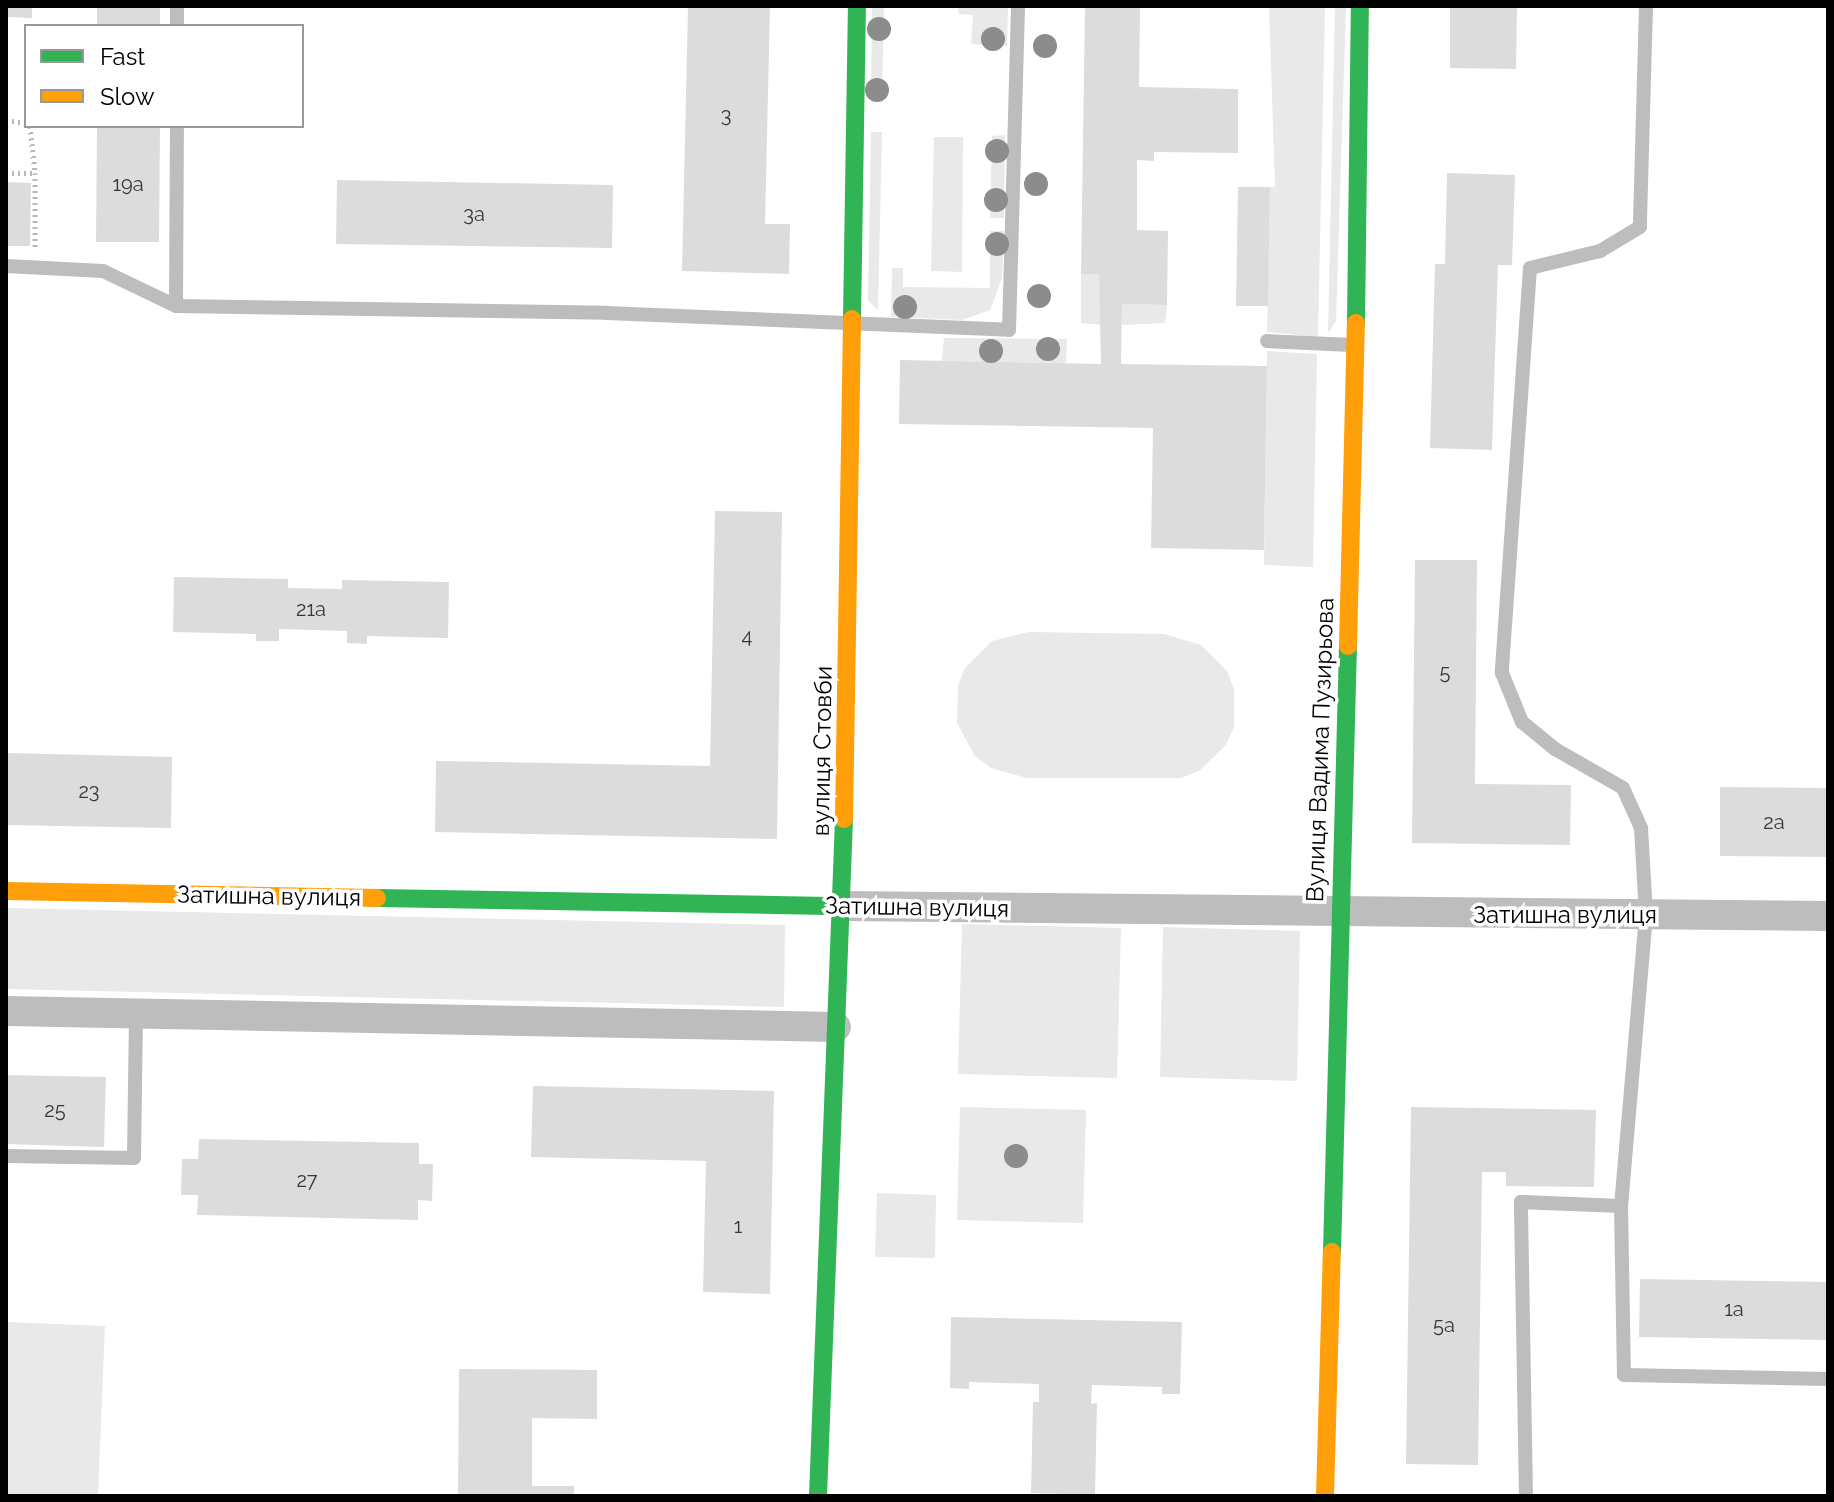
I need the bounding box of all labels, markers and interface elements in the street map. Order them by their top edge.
legend [24,24,304,128]
text: Fast [100,42,145,71]
text: Slow [100,82,154,111]
house number: 3 [721,103,731,127]
house number: 19а [112,172,144,196]
house number: 3а [463,202,485,226]
house number: 21а [296,597,326,621]
street label: Вулиця Вадима Пузирьова [1300,597,1340,903]
house number: 4 [742,624,752,648]
house number: 5 [1440,660,1450,684]
street label: вулиця Стовби [806,666,838,836]
house number: 23 [78,779,100,803]
house number: 2а [1763,810,1785,834]
street label: Затишна вулиця [177,880,361,912]
street label: Затишна вулиця [825,891,1009,923]
street label: Затишна вулиця [1473,901,1657,929]
house number: 25 [44,1098,66,1122]
house number: 27 [296,1168,318,1192]
house number: 1 [734,1214,742,1238]
house number: 1а [1724,1297,1744,1321]
house number: 5а [1433,1313,1455,1337]

